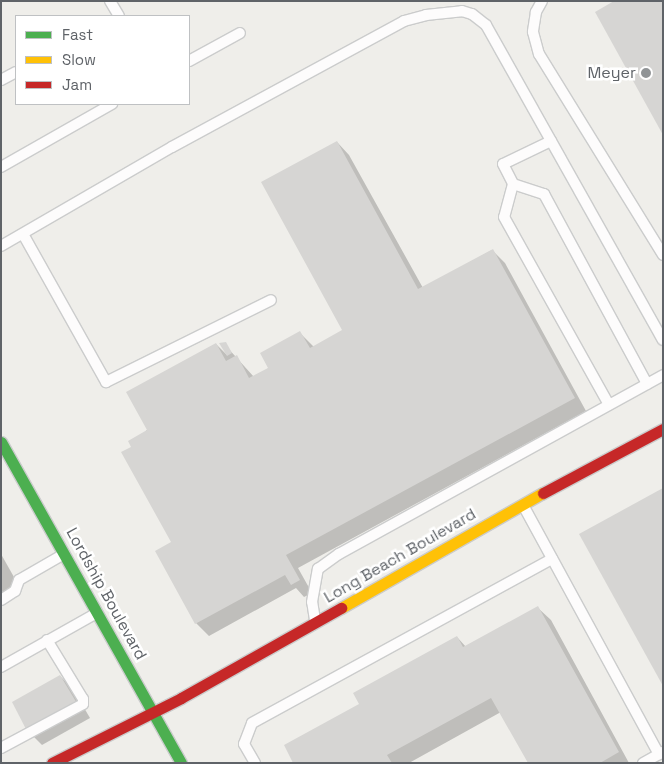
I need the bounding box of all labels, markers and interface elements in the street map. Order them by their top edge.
legend [15,15,190,105]
text: Fast [62,25,93,44]
text: Slow [62,50,96,69]
place label: Meyer [587,63,636,83]
marker: Meyer [640,67,652,79]
text: Jam [62,75,92,94]
street label: Long Beach Boulevard [321,505,479,607]
street label: Lordship Boulevard [62,525,150,663]

